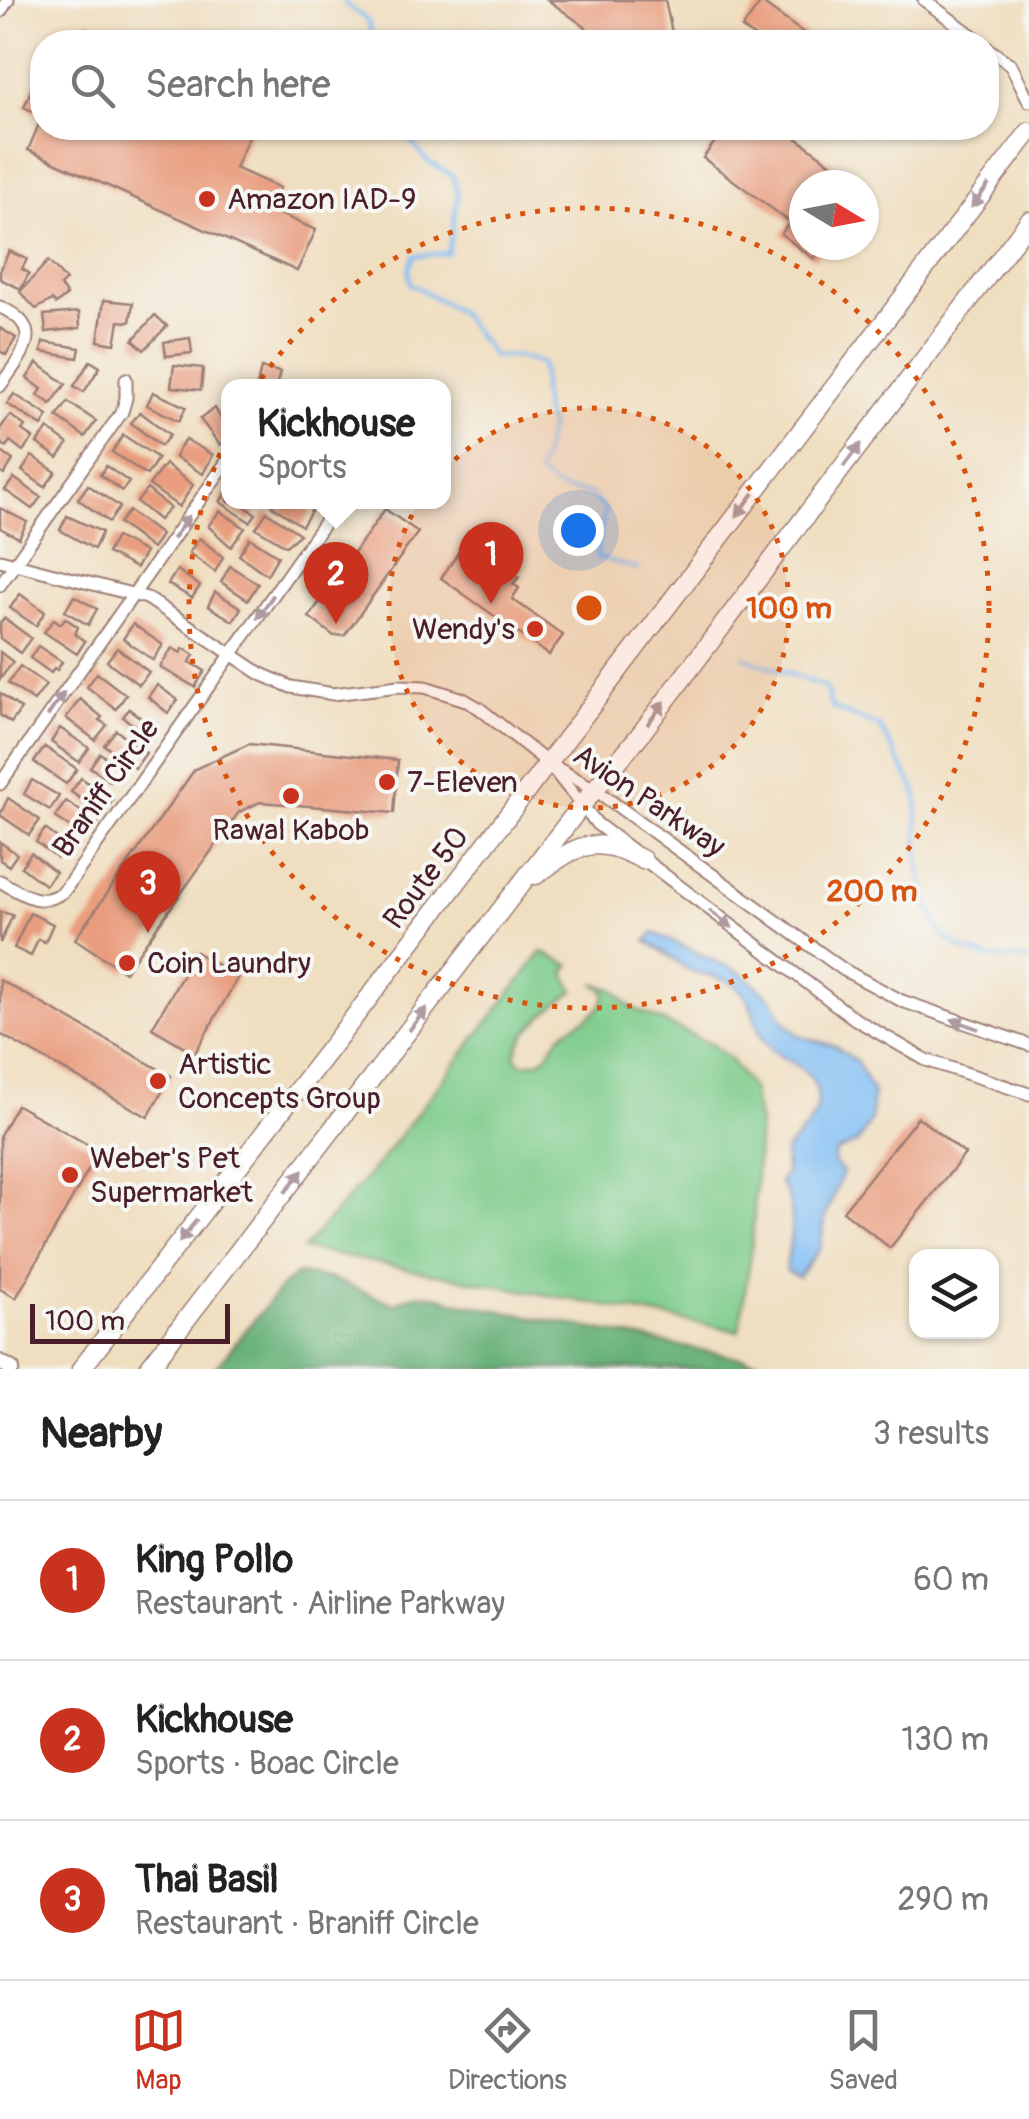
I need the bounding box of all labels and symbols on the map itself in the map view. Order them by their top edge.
north arrow [789,170,879,260]
place label: Amazon IAD-9 [227,181,416,218]
one-way arrow [970,184,991,209]
marker: Amazon IAD-9 [196,188,218,210]
one-way arrow [842,442,862,468]
one-way arrow [735,492,755,518]
your location [553,505,604,556]
one-way arrow [170,514,190,541]
pin: 1 [458,522,524,604]
pin: 2 [304,542,368,624]
centre of rings [571,590,607,626]
text: 100 m [746,590,832,627]
one-way arrow [256,594,275,620]
place label: Wendy's [412,611,515,648]
marker: Wendy's [524,618,546,640]
one-way arrow [46,691,65,718]
one-way arrow [645,700,665,726]
street label: Braniff Circle [45,711,167,865]
street label: Avion Parkway [566,737,732,865]
place label: 7-Eleven [407,764,518,801]
marker: 7-Eleven [376,771,398,793]
marker: Rawal Kabob [280,785,302,807]
place label: Rawal Kabob [213,812,369,849]
street label: Route 50 [376,819,476,937]
pin: 3 [116,850,180,933]
text: 200 m [827,873,917,910]
one-way arrow [708,908,734,928]
place label: Coin Laundry [147,945,311,982]
marker: Coin Laundry [116,952,138,974]
one-way arrow [407,1006,428,1032]
one-way arrow [950,1016,980,1031]
place label: Artistic Concepts Group [178,1046,381,1117]
marker: Artistic Concepts Group [147,1070,169,1092]
place label: Weber's Pet Supermarket [90,1140,254,1211]
marker: Weber's Pet Supermarket [59,1164,81,1186]
one-way arrow [283,1168,303,1194]
one-way arrow [179,1218,199,1244]
scale bar [30,1299,230,1344]

